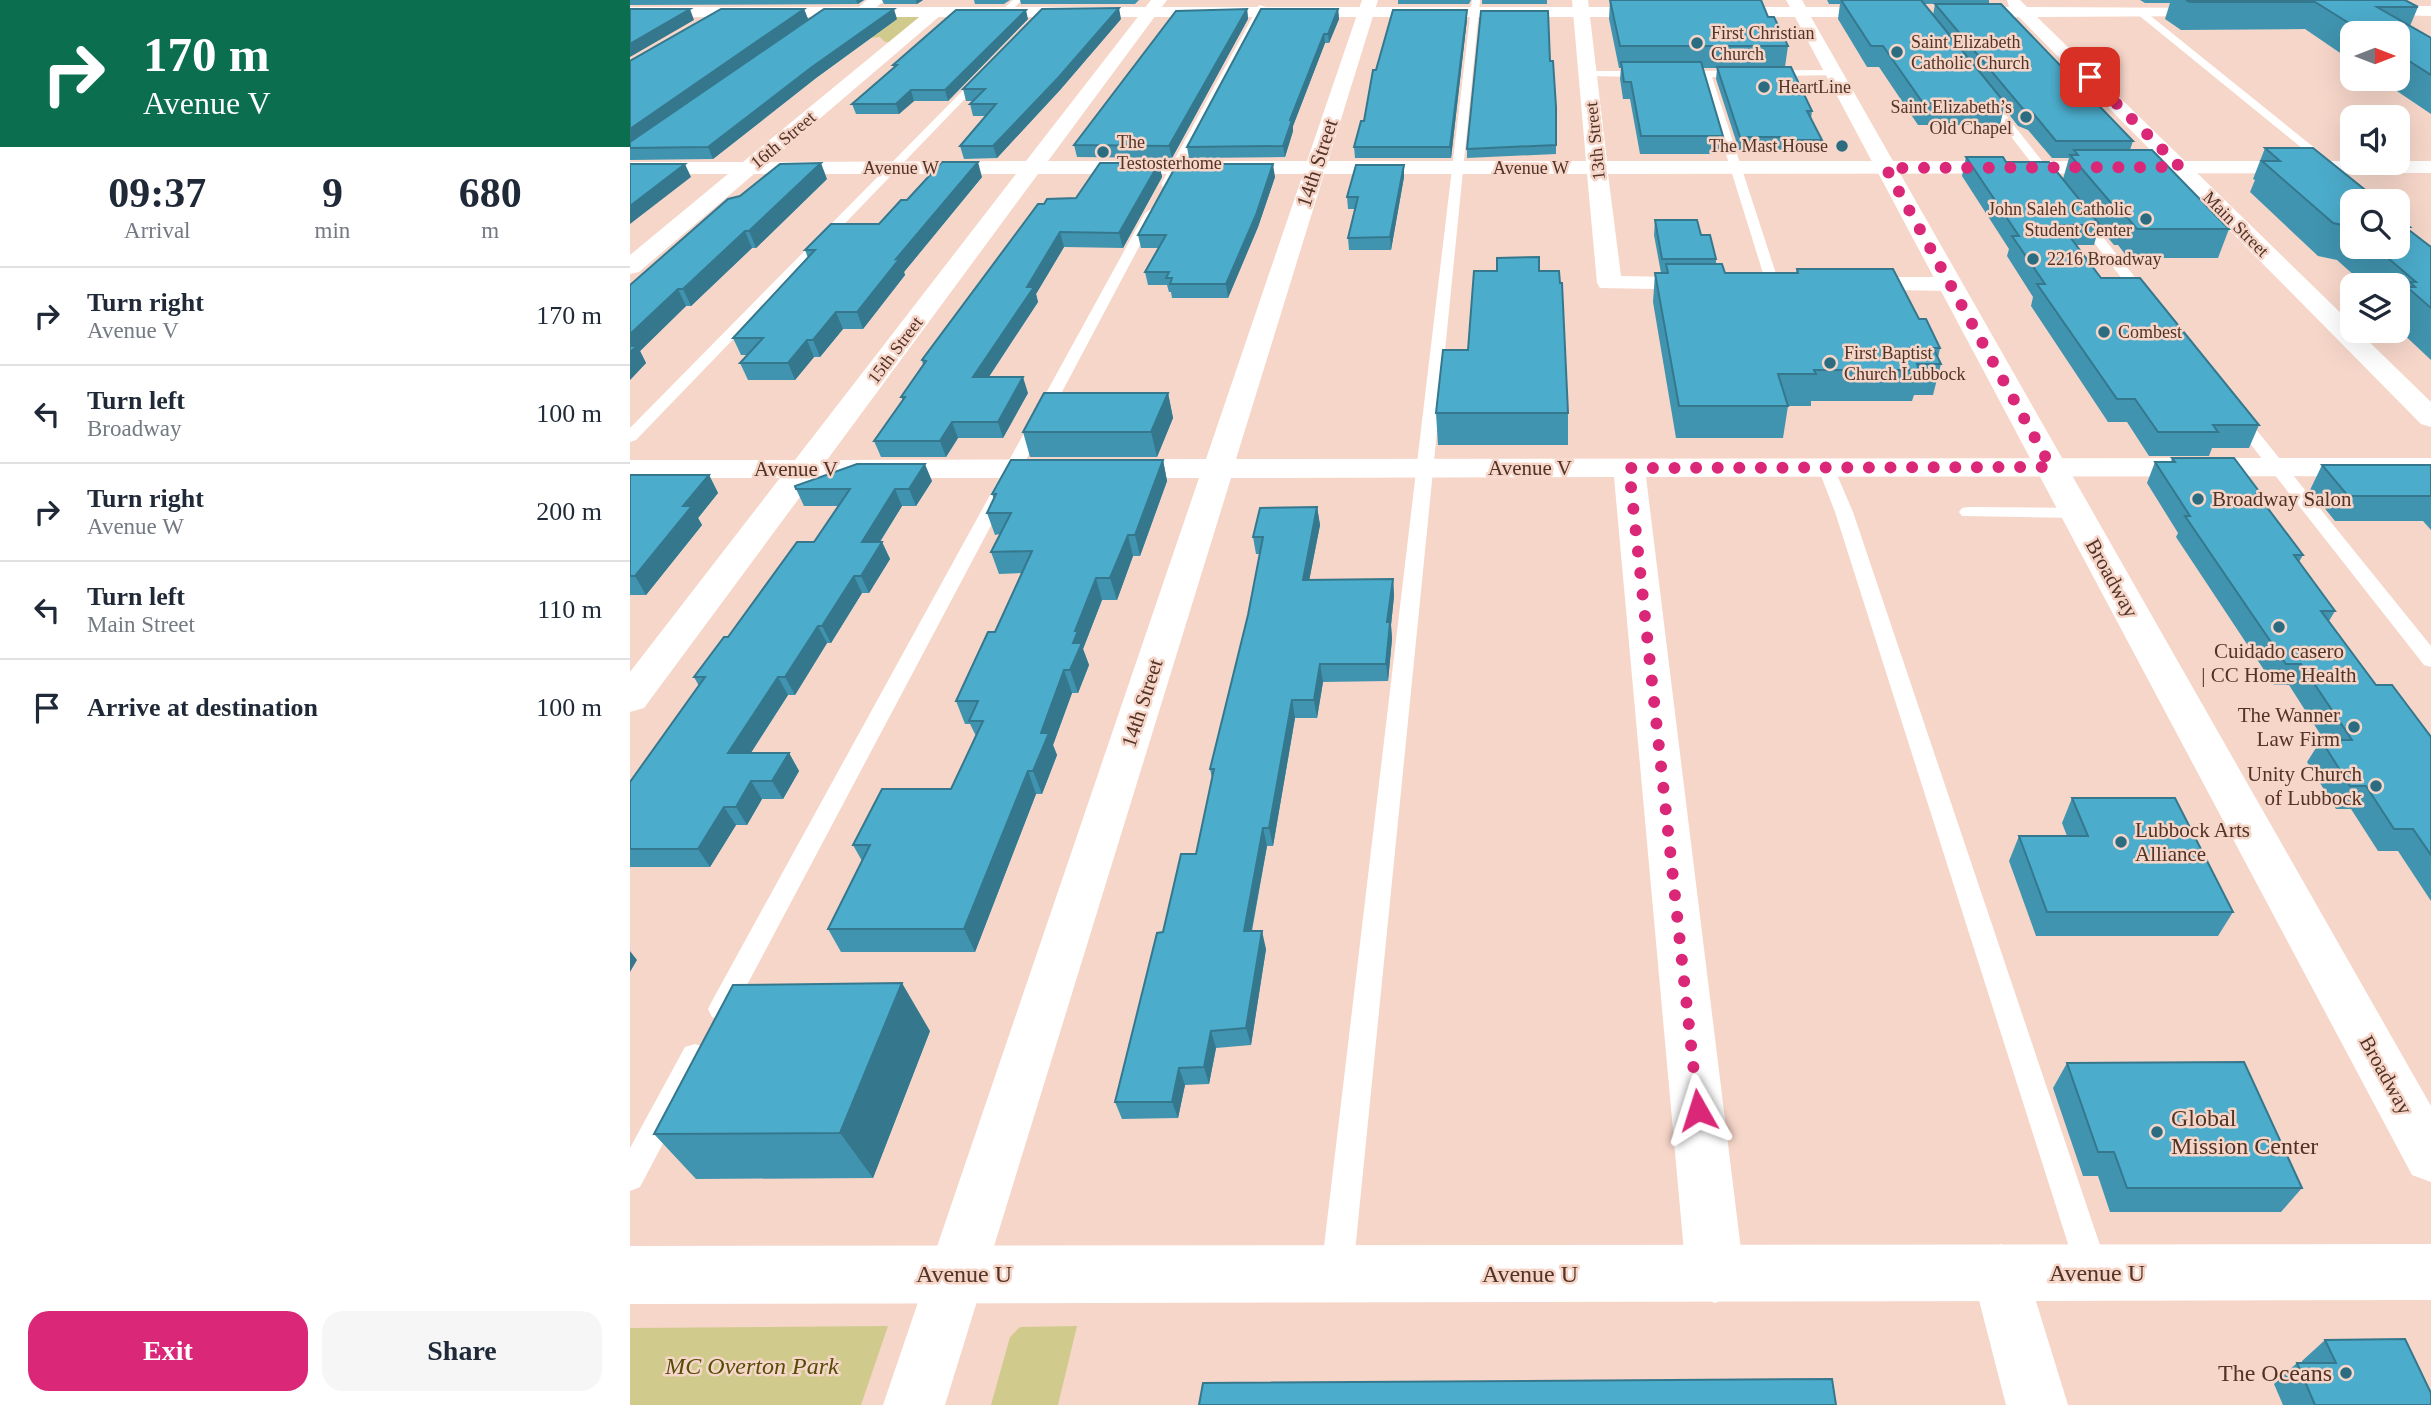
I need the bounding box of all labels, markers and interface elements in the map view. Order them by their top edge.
north arrow [2340,21,2410,91]
map controls [2340,21,2410,343]
place label: First Christian Church [1711,23,1815,64]
text: 170 m [143,27,270,82]
icon: right [28,28,119,119]
place label: Saint Elizabeth Catholic Church [1911,32,2029,73]
marker: First Christian Church [1689,35,1705,51]
marker: Saint Elizabeth Catholic Church [1889,44,1905,60]
pin [2060,47,2120,107]
icon: arrive [2071,58,2109,96]
place label: HeartLine [1778,77,1851,97]
marker: HeartLine [1756,79,1772,95]
text: Avenue V [143,85,271,121]
place label: Saint Elizabeth’s Old Chapel [1891,97,2012,138]
street label: 13th Street [1581,101,1609,181]
button: sound [2340,105,2410,175]
street label: 16th Street [747,107,819,173]
marker: Saint Elizabeth’s Old Chapel [2018,109,2034,125]
street label: 14th Street [1291,116,1343,210]
place label: The Testosterhome [1117,132,1222,173]
place label: The Mast House [1709,136,1828,156]
marker: The Mast House [1834,138,1850,154]
marker: The Testosterhome [1095,144,1111,160]
street label: Avenue W [863,158,939,178]
street label: Avenue W [1493,158,1569,178]
text: 09:37 [108,170,206,216]
text: 9 [322,170,343,216]
text: 680 [459,170,522,216]
street label: Main Street [2199,187,2273,261]
button: search [2340,189,2410,259]
place label: John Saleh Catholic Student Center [1988,199,2132,240]
marker: John Saleh Catholic Student Center [2138,211,2154,227]
text: Arrival [124,218,191,243]
text: min [315,218,350,243]
text: m [481,218,499,243]
place label: 2216 Broadway [2047,249,2161,269]
marker: 2216 Broadway [2025,251,2041,267]
button: layers [2340,273,2410,343]
text: Turn right [87,288,204,317]
icon: right [28,297,66,335]
text: 170 m [536,301,602,330]
street label: 15th Street [863,313,927,387]
text: Avenue V [87,318,179,343]
place label: Combest [2118,322,2182,342]
marker: Combest [2096,324,2112,340]
place label: First Baptist Church Lubbock [1844,343,1965,384]
marker: First Baptist Church Lubbock [1822,355,1838,371]
text: Turn left [87,386,185,415]
icon: left [28,395,66,433]
text: 100 m [536,399,602,428]
text: Broadway [87,416,182,441]
street label: Avenue V [1488,456,1572,480]
street label: Avenue V [754,457,838,481]
text: Turn right [87,484,204,513]
place label: Broadway Salon [2212,487,2352,511]
marker: Broadway Salon [2190,491,2206,507]
icon: right [28,493,66,531]
text: 200 m [536,497,602,526]
text: Avenue W [87,514,184,539]
street label: Broadway [2081,534,2144,622]
text: Turn left [87,582,185,611]
icon: left [28,591,66,629]
text: 110 m [537,595,602,624]
text: Main Street [87,612,195,637]
marker: Cuidado casero | CC Home Health [2271,619,2287,635]
place label: Cuidado casero | CC Home Health [2201,639,2357,687]
street label: 14th Street [1116,656,1168,750]
icon: arrive [28,689,66,727]
text: Arrive at destination [87,693,318,722]
text: 100 m [536,693,602,722]
place label: The Wanner Law Firm [2238,703,2340,751]
marker: The Wanner Law Firm [2346,719,2362,735]
place label: Unity Church of Lubbock [2247,762,2362,810]
marker: Unity Church of Lubbock [2368,778,2384,794]
place label: Lubbock Arts Alliance [2135,818,2250,866]
marker: Lubbock Arts Alliance [2113,834,2129,850]
street label: Broadway [2355,1031,2418,1119]
position arrow [1661,1073,1735,1147]
place label: Global Mission Center [2171,1105,2318,1159]
marker: Global Mission Center [2149,1124,2165,1140]
street label: Avenue U [2049,1260,2145,1286]
street label: Avenue U [916,1261,1012,1287]
street label: Avenue U [1482,1261,1578,1287]
button: Exit [28,1311,308,1391]
button: Share [322,1311,602,1391]
park label: MC Overton Park [664,1353,839,1379]
place label: The Oceans [2218,1360,2332,1386]
marker: The Oceans [2338,1365,2354,1381]

